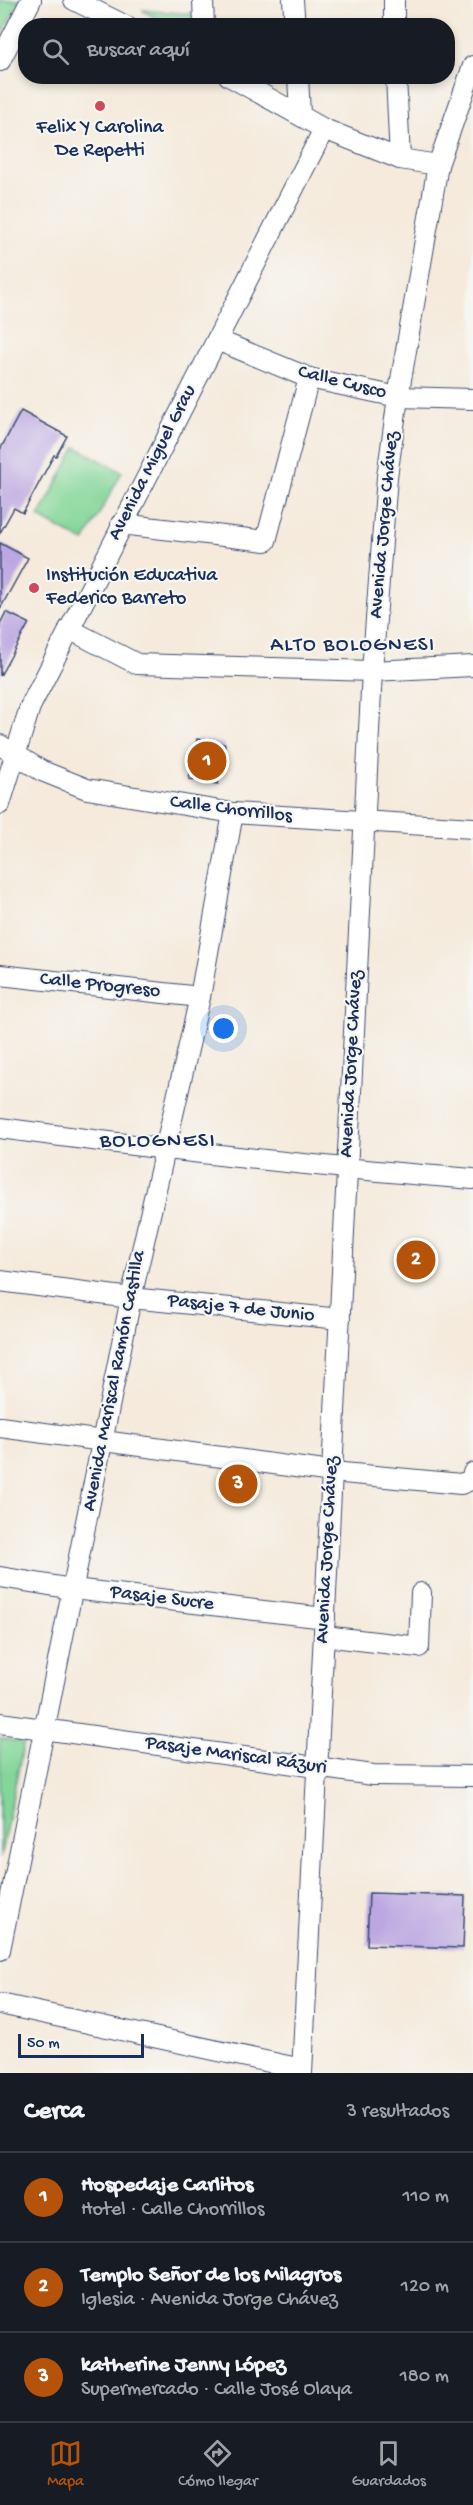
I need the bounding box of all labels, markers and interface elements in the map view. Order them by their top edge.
search box [18,18,455,84]
icon: search [39,35,72,68]
text: Buscar aquí [87,38,190,64]
marker: Felix Y Carolina De Repetti [93,99,107,113]
place label: Felix Y Carolina De Repetti [35,117,165,163]
street label: Calle Cusco [295,361,389,405]
street label: Avenida Miguel Grau [104,381,202,544]
street label: Avenida Jorge Chávez [365,429,405,619]
place label: Institución Educativa Federico Barreto [45,565,218,611]
marker: Institución Educativa Federico Barreto [27,581,41,595]
district label: ALTO BOLOGNESI [270,634,436,659]
pin: 1 [188,738,226,783]
street label: Calle Chorrillos [169,791,294,829]
street label: Calle Progreso [39,968,161,1004]
street label: Avenida Jorge Chávez [336,969,368,1158]
your location [209,1014,238,1043]
district label: BOLOGNESI [99,1129,216,1155]
pin: 2 [396,1238,436,1282]
street label: Avenida Mariscal Ramón Castilla [78,1248,152,1513]
street label: Pasaje 7 de Junio [165,1290,316,1328]
street label: Avenida Jorge Chávez [312,1455,344,1644]
pin: 3 [218,1462,258,1506]
street label: Pasaje Sucre [108,1581,216,1617]
street label: Pasaje Mariscal Rázuri [143,1732,328,1780]
scale bar [18,2031,144,2058]
text: 50 m [27,2035,60,2054]
text: Cerca [24,2097,84,2128]
text: 3 resultados [347,2101,449,2124]
text: Hospedaje Carlitos [81,2173,253,2199]
text: 1 [39,2186,48,2209]
text: 110 m [403,2186,449,2209]
text: Hotel · Calle Chorrillos [81,2199,264,2222]
text: Templo Señor de los Milagros [81,2263,341,2289]
text: 2 [39,2276,48,2299]
text: 120 m [401,2276,449,2299]
text: Iglesia · Avenida Jorge Chávez [81,2289,338,2312]
text: katherine Jenny López [81,2353,286,2379]
text: 3 [38,2366,49,2389]
text: 180 m [400,2366,449,2389]
text: Supermercado · Calle José Olaya [81,2379,352,2402]
tab: Mapa [47,2437,84,2492]
tab: Cómo llegar [178,2437,258,2492]
tab: Guardados [352,2437,426,2492]

